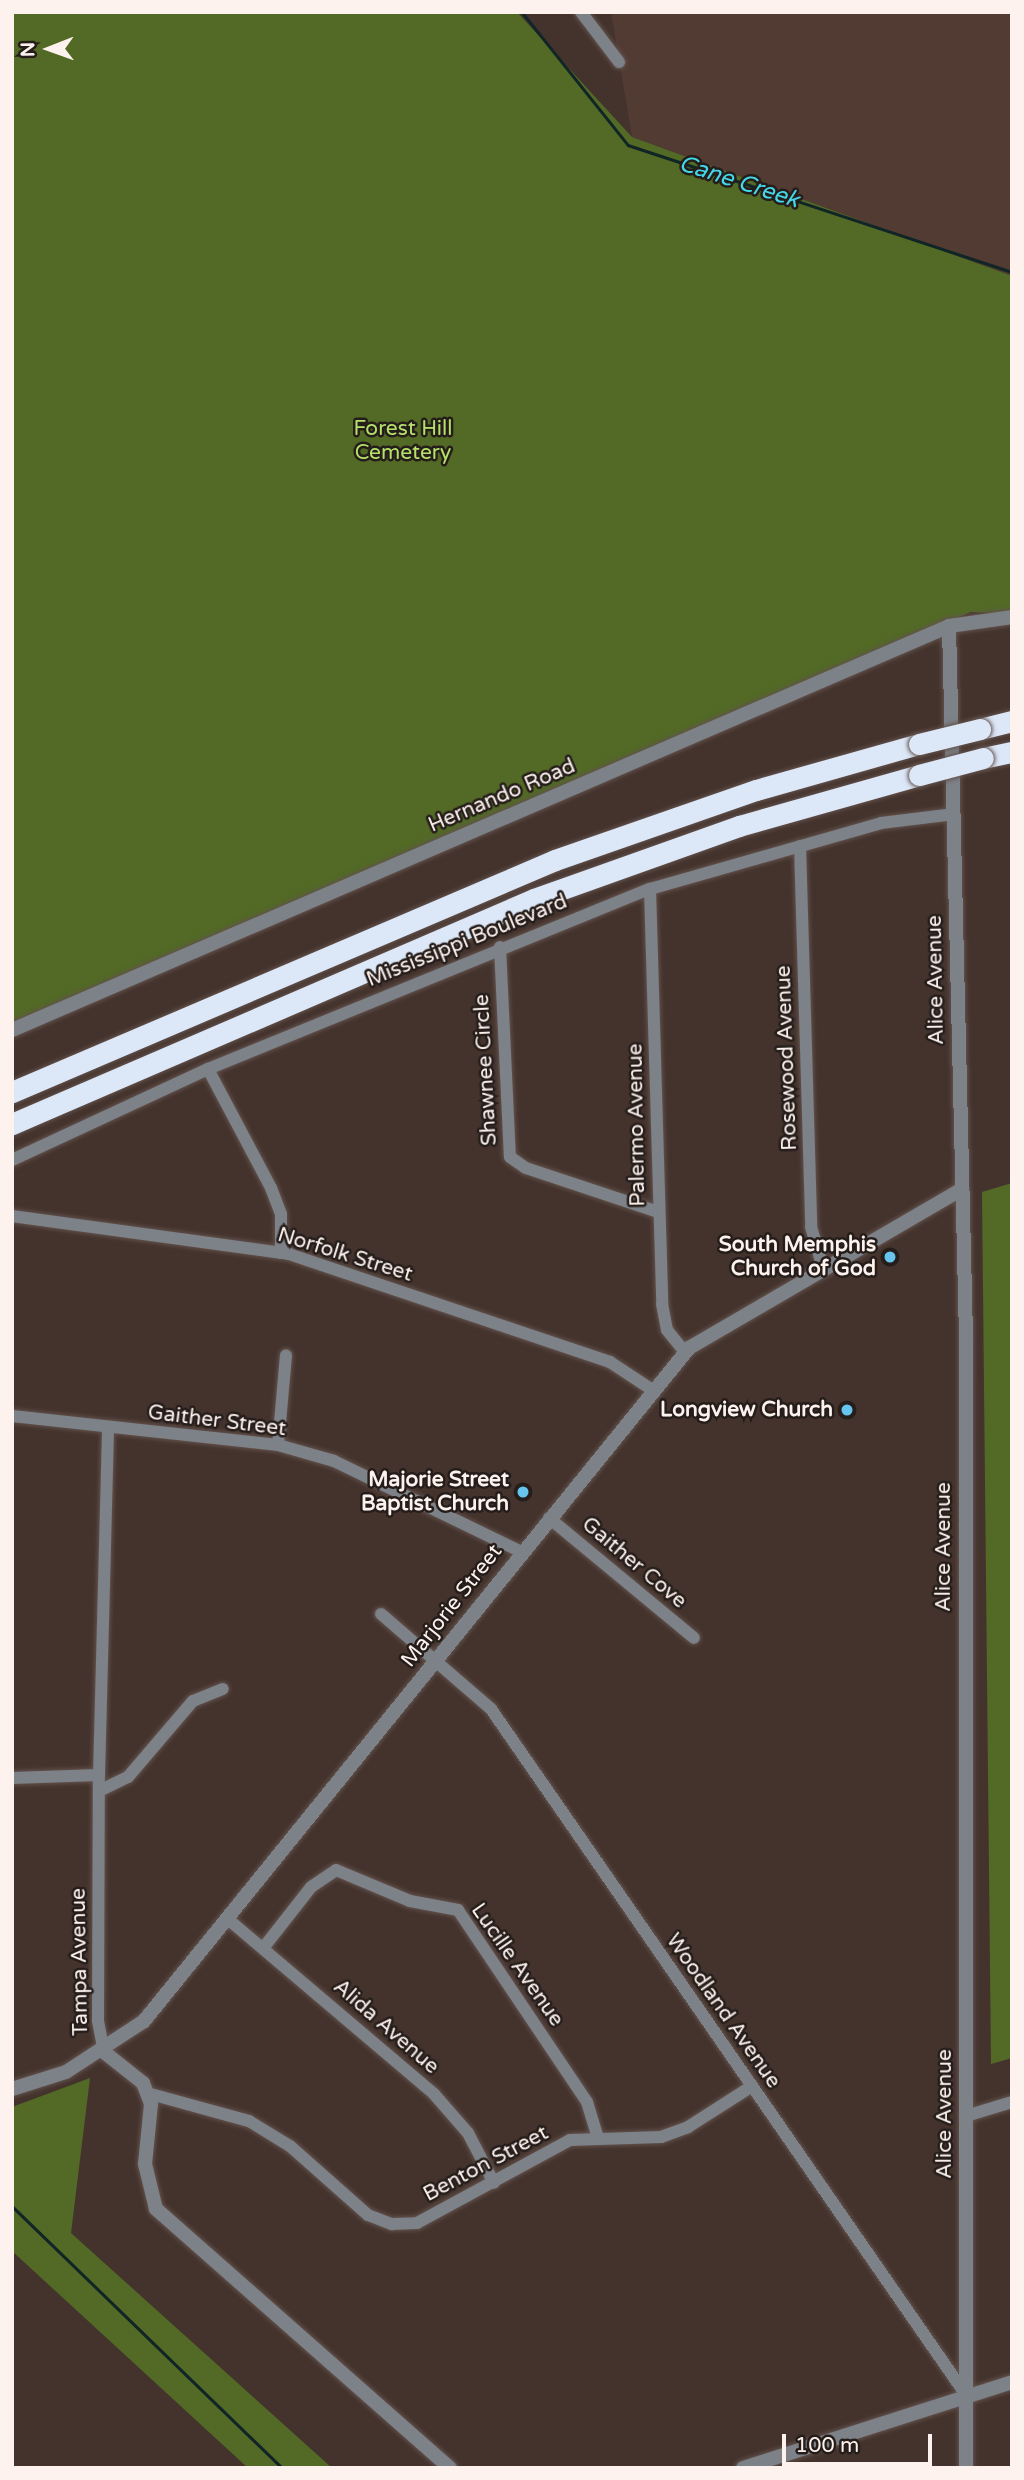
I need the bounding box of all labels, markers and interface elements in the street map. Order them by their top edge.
north arrow [14,14,84,84]
text: N [17,42,39,57]
water label: Cane Creek [675,150,803,214]
park label: Forest Hill Cemetery [353,416,453,466]
street label: Hernando Road [425,754,579,838]
street label: Mississippi Boulevard [363,889,571,993]
street label: Alice Avenue [922,915,950,1045]
street label: Rosewood Avenue [771,965,803,1151]
street label: Shawnee Circle [469,994,503,1146]
street label: Palermo Avenue [623,1043,651,1207]
street label: Norfolk Street [275,1223,415,1287]
place label: South Memphis Church of God [719,1232,876,1282]
marker: South Memphis Church of God [882,1249,898,1265]
place label: Longview Church [660,1397,833,1423]
street label: Gaither Street [146,1400,288,1442]
marker: Longview Church [839,1402,855,1418]
place label: Majorie Street Baptist Church [361,1467,509,1517]
street label: Alice Avenue [931,1482,957,1612]
marker: Majorie Street Baptist Church [515,1484,531,1500]
street label: Gaither Cove [577,1512,691,1614]
street label: Marjorie Street [396,1540,508,1672]
street label: Tampa Avenue [66,1888,94,2036]
street label: Lucille Avenue [465,1899,569,2031]
street label: Woodland Avenue [660,1929,786,2093]
street label: Alida Avenue [328,1974,444,2080]
street label: Alice Avenue [932,2049,958,2179]
street label: Benton Street [419,2121,553,2207]
scale bar [786,2420,936,2464]
text: 100 m [795,2433,859,2458]

